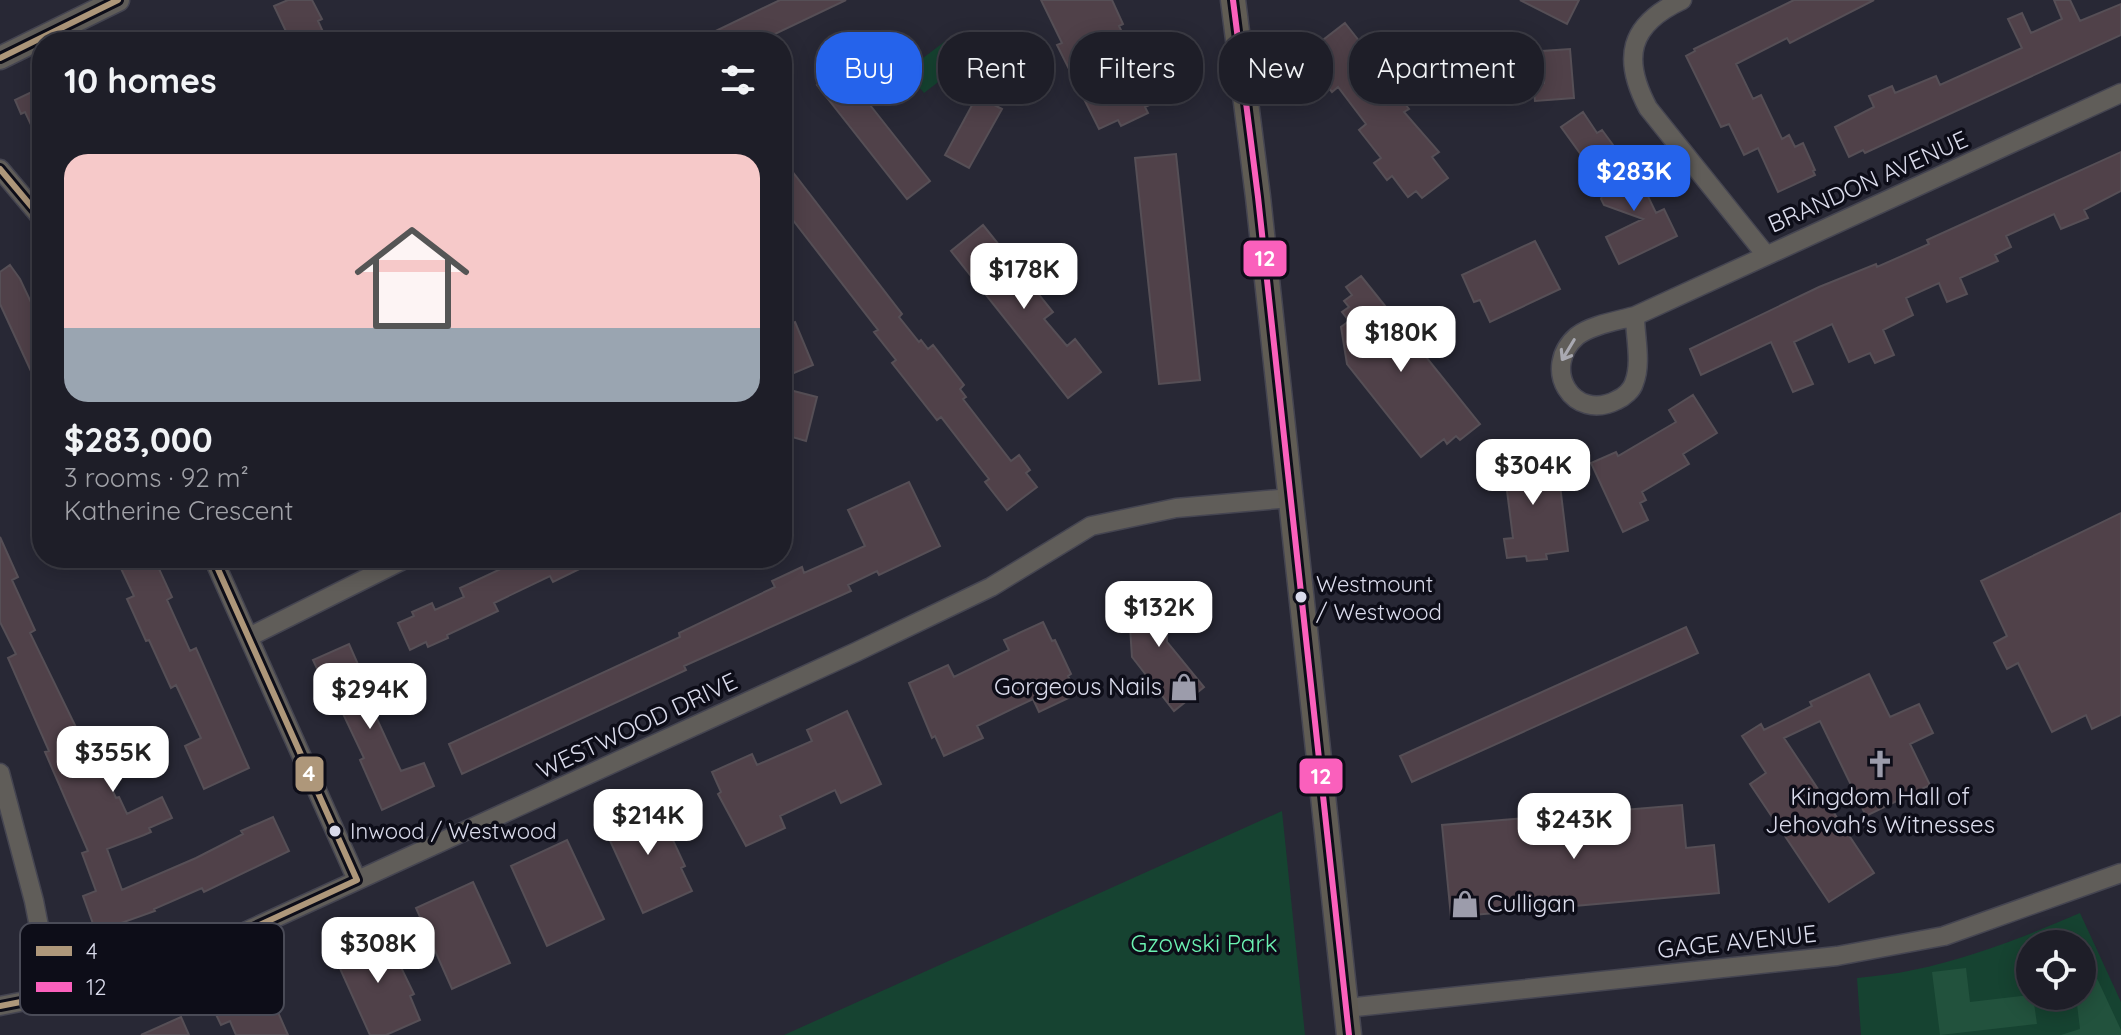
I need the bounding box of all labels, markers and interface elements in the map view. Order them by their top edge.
chip: Buy [816,32,922,104]
chip: Rent [938,32,1054,104]
chip: Filters [1070,32,1203,104]
chip: New [1219,32,1333,104]
chip: Apartment [1349,32,1544,104]
icon: filters [716,58,760,102]
text: 10 homes [64,59,217,102]
street label: BRANDON AVENUE [1763,124,1972,239]
pin: $283K [1578,145,1690,213]
text: $283K [1596,154,1672,187]
icon: home [340,206,484,350]
line badge: 12 [1242,239,1288,278]
pin: $178K [968,243,1080,311]
text: 12 [1254,244,1276,272]
text: $178K [988,252,1060,285]
pin: $180K [1345,306,1457,374]
text: $180K [1365,315,1437,348]
one-way arrow [1560,338,1576,360]
text: $283,000 [64,418,213,461]
pin: $304K [1477,439,1589,507]
text: $304K [1494,448,1572,481]
text: 3 rooms · 92 m² [64,461,249,494]
text: Katherine Crescent [64,494,293,527]
place label: Westmount / Westwood [1316,570,1442,626]
pin: $132K [1103,581,1215,649]
marker: Westmount / Westwood [1293,589,1309,605]
text: $132K [1123,590,1195,623]
pin: $294K [314,663,426,731]
street label: WESTWOOD DRIVE [532,666,742,785]
place label: Gorgeous Nails [994,671,1162,701]
text: $294K [331,672,409,705]
shop icon: Gorgeous Nails [1169,672,1199,702]
pin: $355K [57,726,169,794]
text: $355K [75,735,151,768]
church icon: Kingdom Hall of Jehovah's Witnesses [1865,749,1895,779]
line badge: 4 [294,755,325,793]
line badge: 12 [1298,757,1344,795]
text: 4 [303,759,316,787]
text: 12 [1310,762,1332,790]
place label: Kingdom Hall of Jehovah's Witnesses [1765,781,1995,839]
pin: $214K [592,789,704,857]
pin: $243K [1518,793,1630,861]
text: $214K [612,798,684,831]
text: $243K [1536,802,1612,835]
place label: Inwood / Westwood [350,817,557,845]
marker: Inwood / Westwood [327,823,343,839]
place label: Culligan [1487,888,1576,918]
shop icon: Culligan [1450,889,1480,919]
pin: $308K [322,917,434,985]
street label: GAGE AVENUE [1656,918,1818,964]
legend [20,923,284,1015]
text: $308K [340,926,416,959]
park label: Gzowski Park [1131,928,1277,958]
map controls [2016,930,2096,1010]
button: locate [2016,930,2096,1010]
text: 4 [86,937,98,965]
text: 12 [86,973,106,1001]

